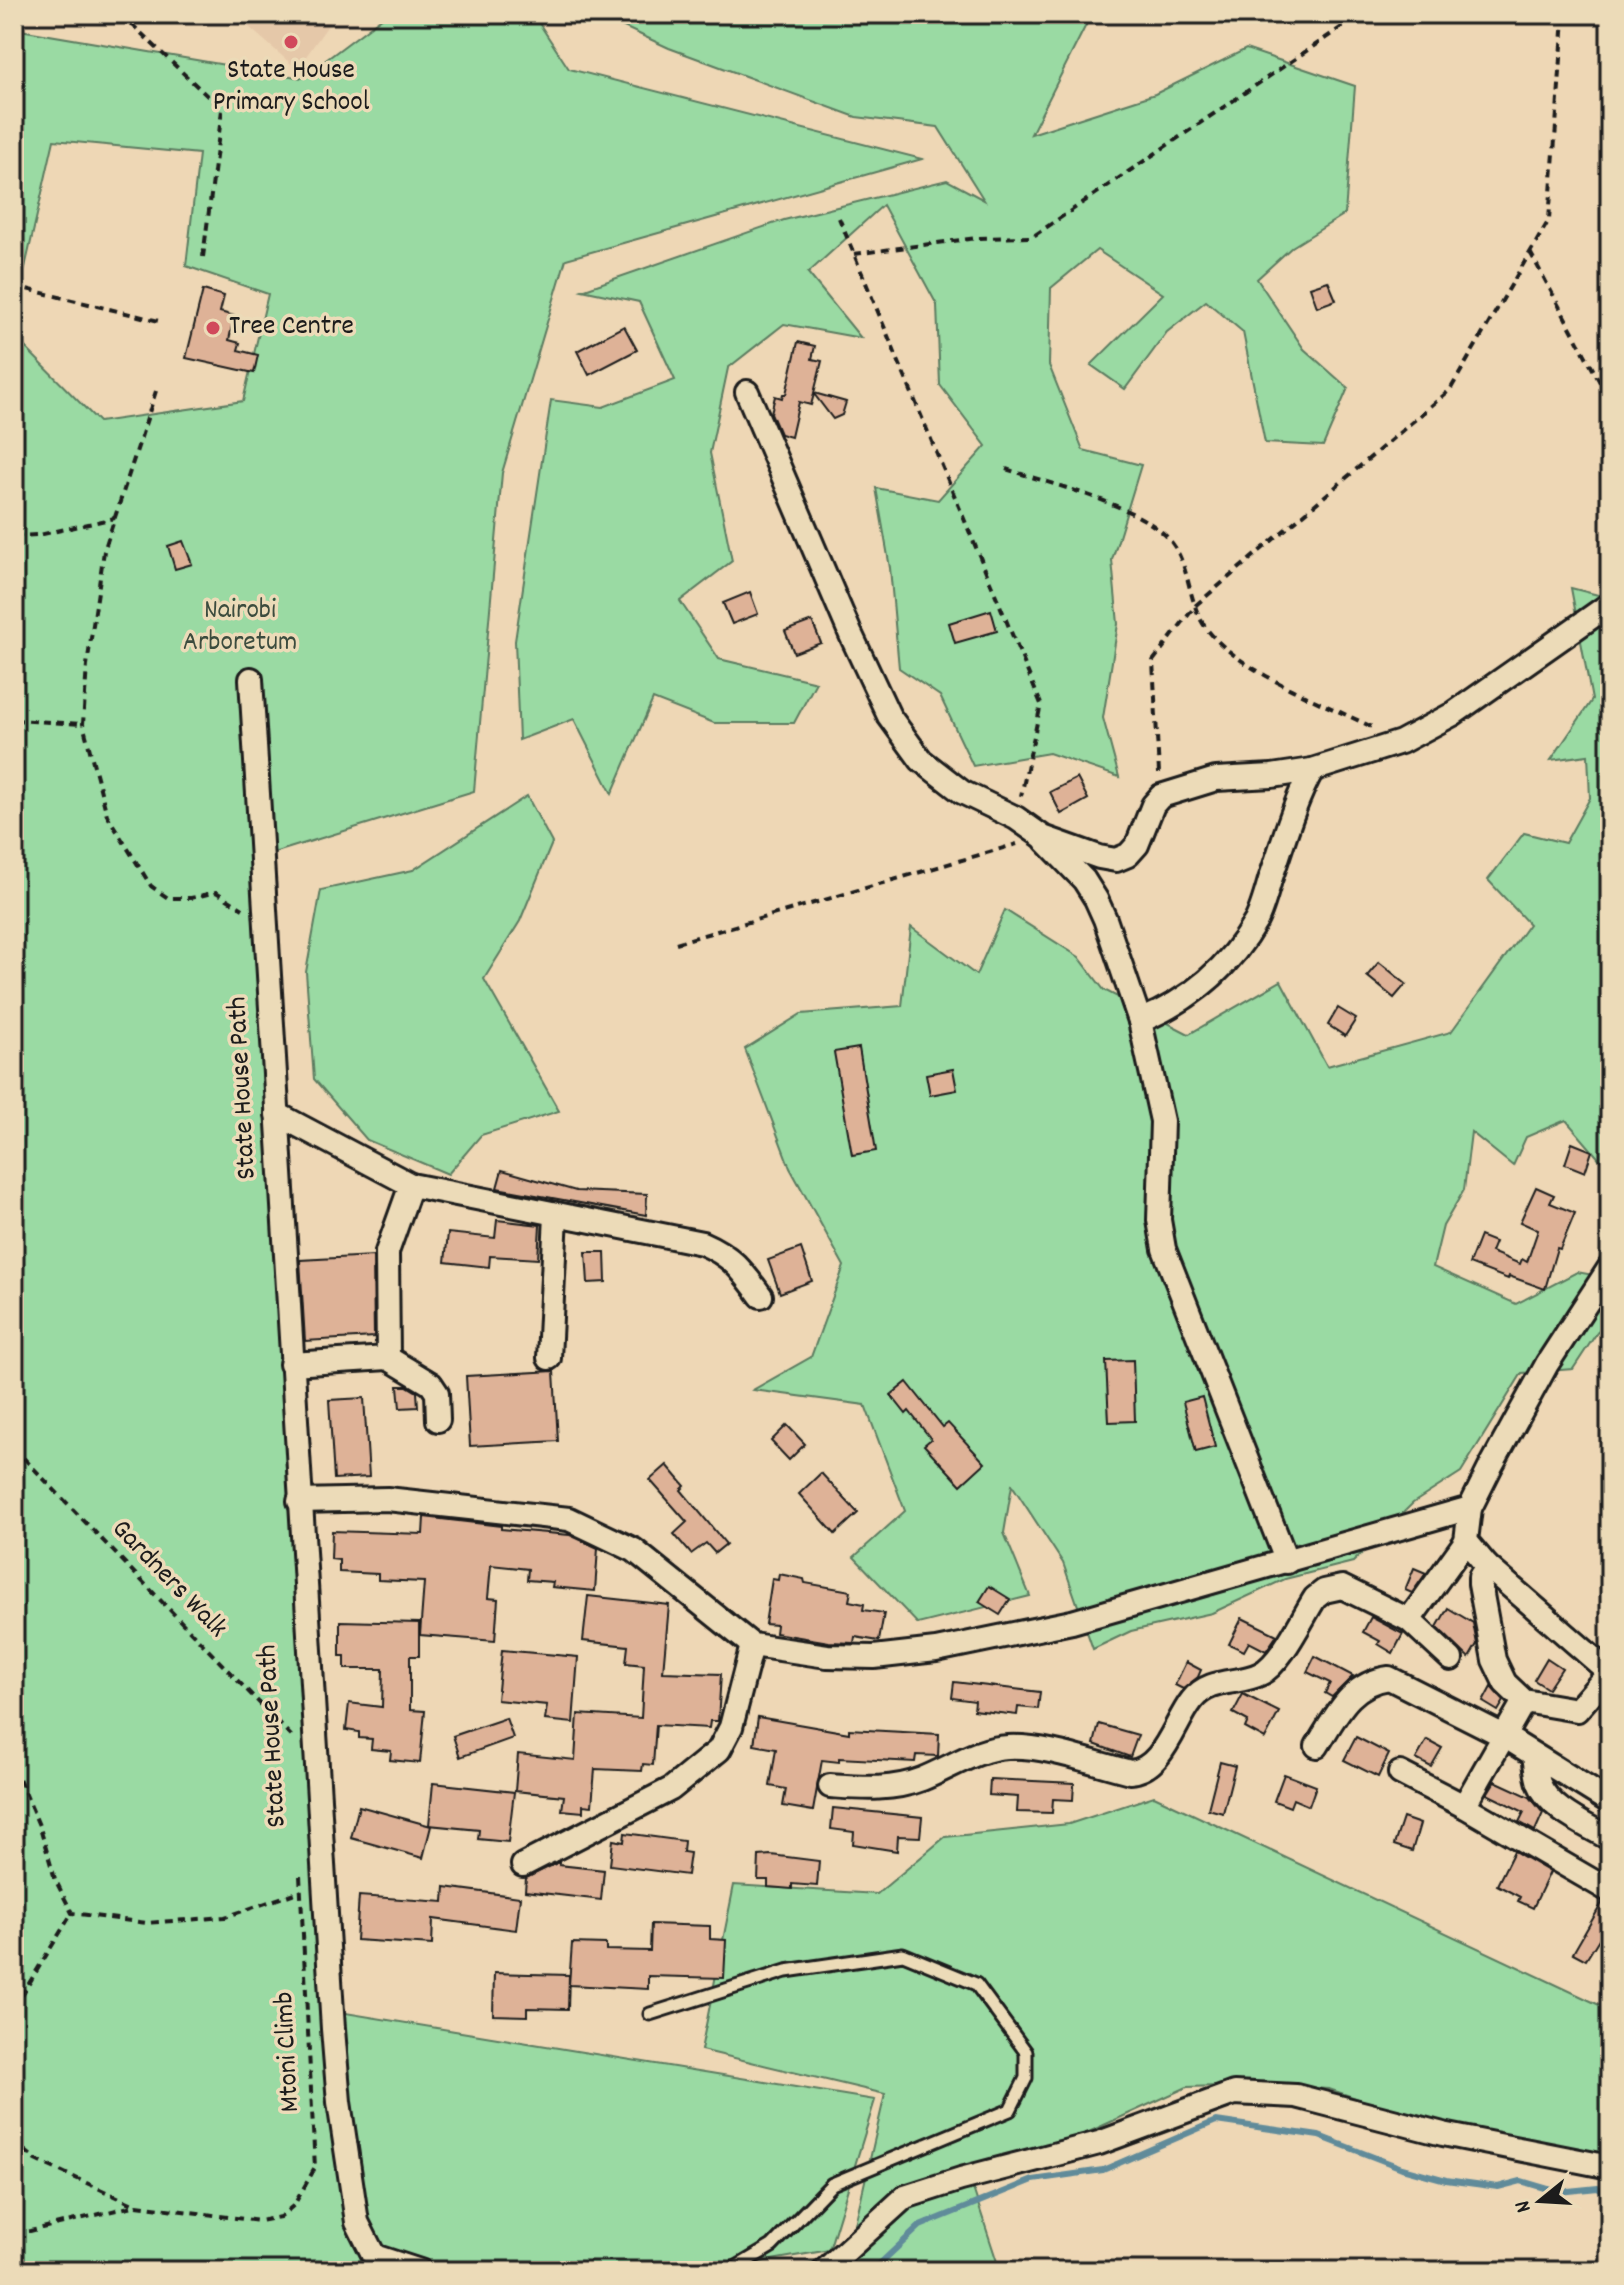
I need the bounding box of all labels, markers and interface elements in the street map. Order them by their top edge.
marker: State House Primary School [282,33,300,51]
place label: State House Primary School [213,52,370,124]
place label: Tree Centre [229,308,354,348]
marker: Tree Centre [204,319,222,337]
park label: Nairobi Arboretum [183,592,297,664]
street label: State House Path [219,995,269,1181]
street label: Gardners Walk [101,1511,235,1649]
street label: State House Path [249,1643,299,1829]
street label: Mtoni Climb [266,1991,312,2113]
north arrow [1500,2161,1580,2241]
text: N [1508,2196,1541,2216]

